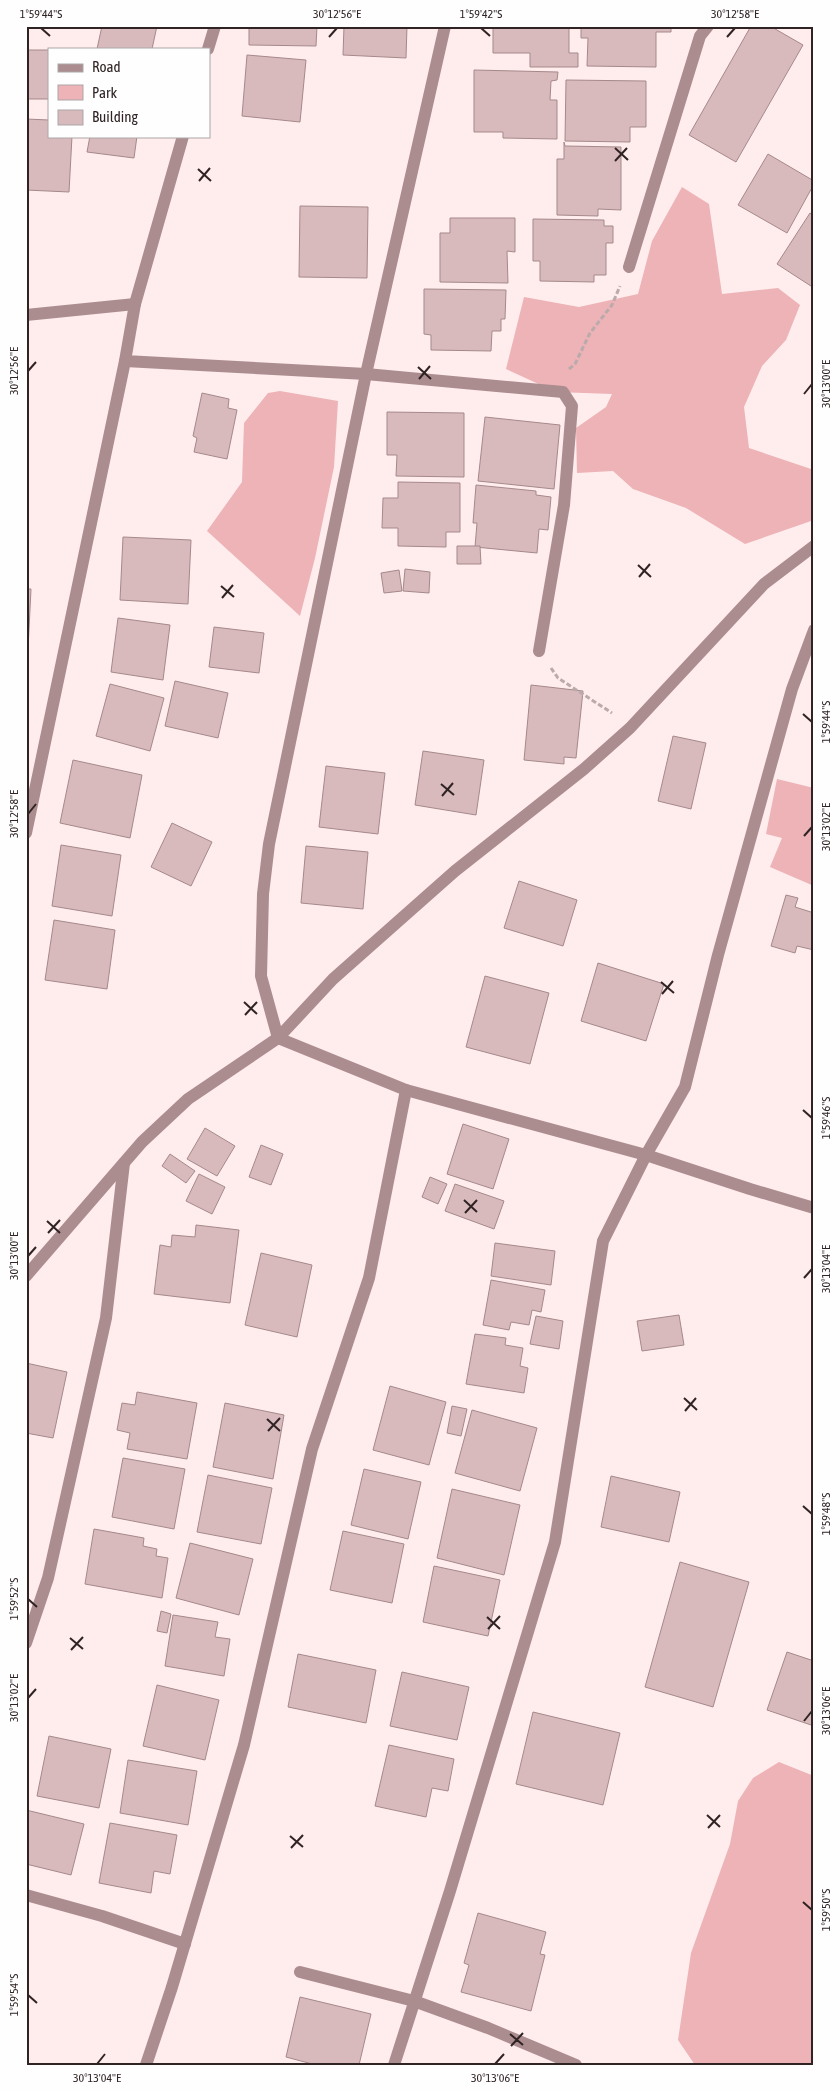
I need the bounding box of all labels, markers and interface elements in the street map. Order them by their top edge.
text: 1°59'44"S [20,7,62,21]
text: 30°12'56"E [313,7,361,21]
text: 1°59'42"S [460,7,502,21]
text: 30°12'58"E [711,7,759,21]
legend [48,48,210,138]
text: Road [92,58,121,75]
text: Park [92,84,117,101]
text: Building [92,108,138,125]
text: 30°12'56"E [7,347,21,395]
text: 30°13'00"E [819,360,833,408]
text: 1°59'44"S [819,701,833,743]
text: 30°12'58"E [7,790,21,838]
text: 30°13'02"E [819,803,833,851]
text: 1°59'46"S [819,1097,833,1139]
text: 30°13'00"E [7,1232,21,1280]
text: 30°13'04"E [819,1245,833,1293]
text: 1°59'48"S [819,1493,833,1535]
text: 1°59'52"S [7,1578,21,1620]
text: 30°13'02"E [7,1674,21,1722]
text: 30°13'06"E [819,1687,833,1735]
text: 1°59'50"S [819,1889,833,1931]
text: 1°59'54"S [7,1974,21,2016]
text: 30°13'04"E [73,2071,121,2085]
text: 30°13'06"E [471,2071,519,2085]

